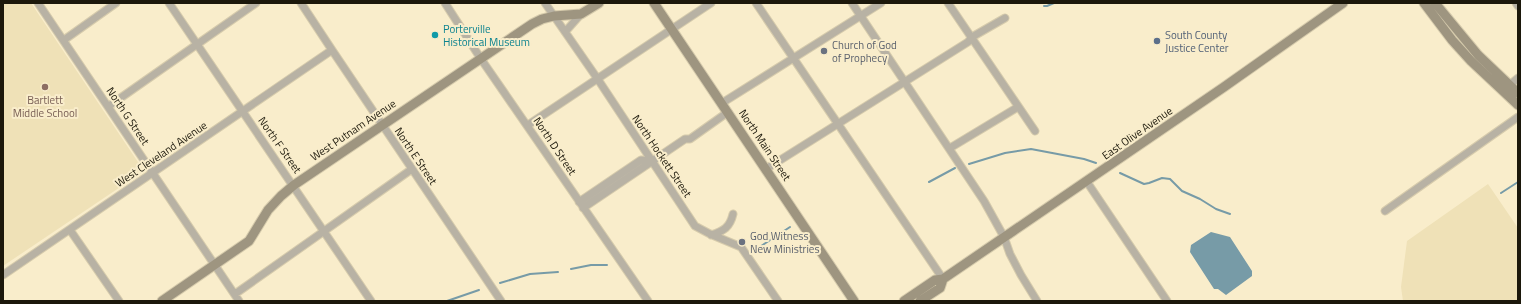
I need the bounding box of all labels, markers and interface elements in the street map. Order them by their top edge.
place label: Porterville Historical Museum [443,21,530,50]
place label: South County Justice Center [1165,27,1229,56]
marker: Porterville Historical Museum [430,30,440,40]
marker: South County Justice Center [1152,36,1162,46]
place label: Church of God of Prophecy [832,37,897,66]
marker: Church of God of Prophecy [819,46,829,56]
marker: Bartlett Middle School [40,82,50,92]
street label: North G Street [103,84,153,148]
place label: Bartlett Middle School [13,92,77,121]
street label: West Putnam Avenue [307,95,399,165]
street label: East Olive Avenue [1099,102,1176,163]
street label: North Main Street [735,106,795,184]
street label: North Hockett Street [628,112,696,201]
street label: North F Street [255,113,305,177]
street label: North D Street [530,114,580,178]
street label: West Cleveland Avenue [112,117,211,191]
street label: North E Street [391,124,441,188]
place label: God Witness New Ministries [750,228,820,257]
marker: God Witness New Ministries [737,237,747,247]

